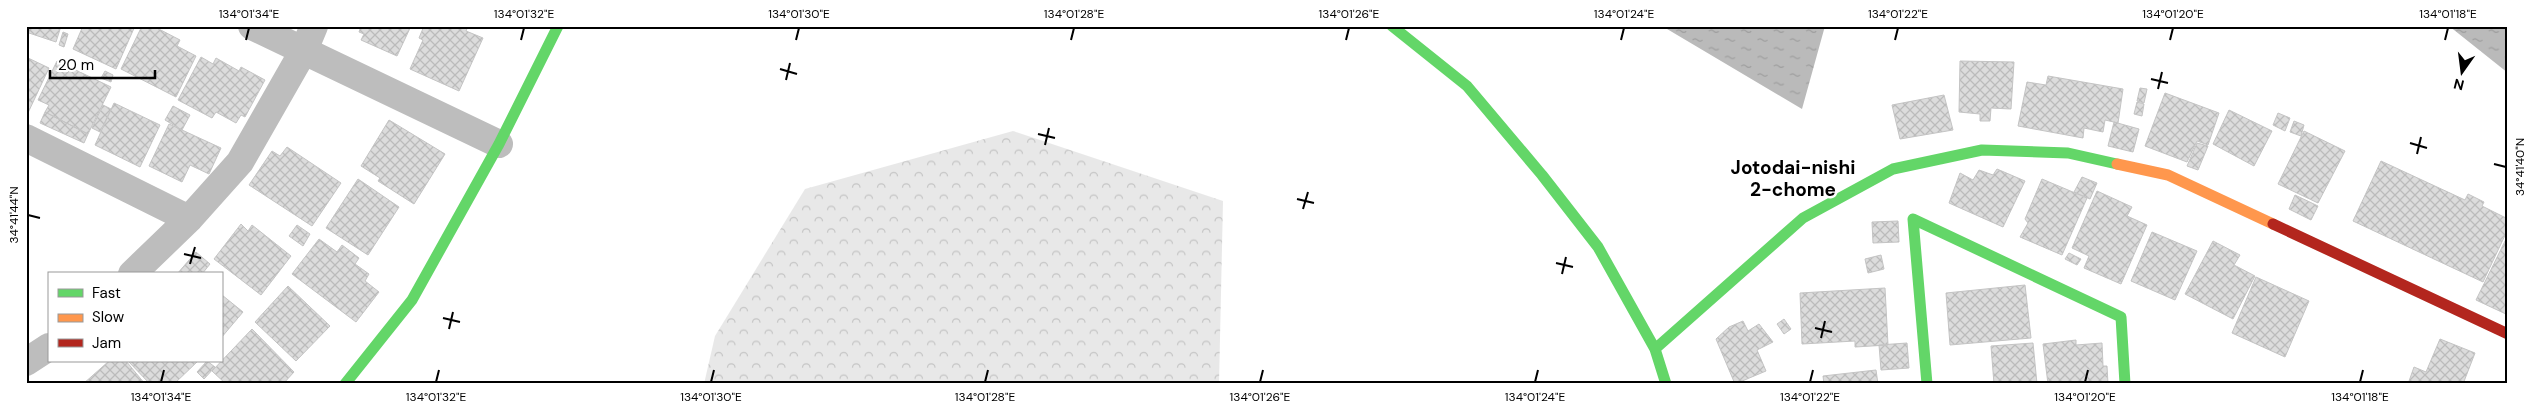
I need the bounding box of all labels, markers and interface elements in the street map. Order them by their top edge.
text: 134°01'34"E [219,6,280,22]
text: 134°01'32"E [494,6,554,22]
text: 134°01'30"E [768,6,830,22]
text: 134°01'28"E [1044,6,1104,22]
text: 134°01'26"E [1319,6,1380,22]
text: 134°01'24"E [1594,6,1654,22]
text: 134°01'22"E [1868,6,1928,22]
text: 134°01'20"E [2142,6,2204,22]
text: 134°01'18"E [2419,6,2477,22]
scale bar [50,48,155,80]
north arrow [2436,48,2486,98]
text: 20 m [58,55,94,75]
text: N [2452,75,2466,95]
text: 34°41'40"N [2512,138,2528,196]
district label: Jotodai-nishi 2-chome [1731,155,1855,202]
text: 34°41'44"N [6,186,22,244]
legend [48,272,222,362]
text: Fast [92,283,121,303]
text: Slow [92,307,125,327]
text: Jam [92,333,121,353]
text: 134°01'34"E [131,389,192,405]
text: 134°01'32"E [406,389,466,405]
text: 134°01'30"E [680,389,742,405]
text: 134°01'28"E [955,389,1015,405]
text: 134°01'26"E [1230,389,1291,405]
text: 134°01'24"E [1505,389,1565,405]
text: 134°01'22"E [1780,389,1840,405]
text: 134°01'20"E [2054,389,2116,405]
text: 134°01'18"E [2331,389,2389,405]

